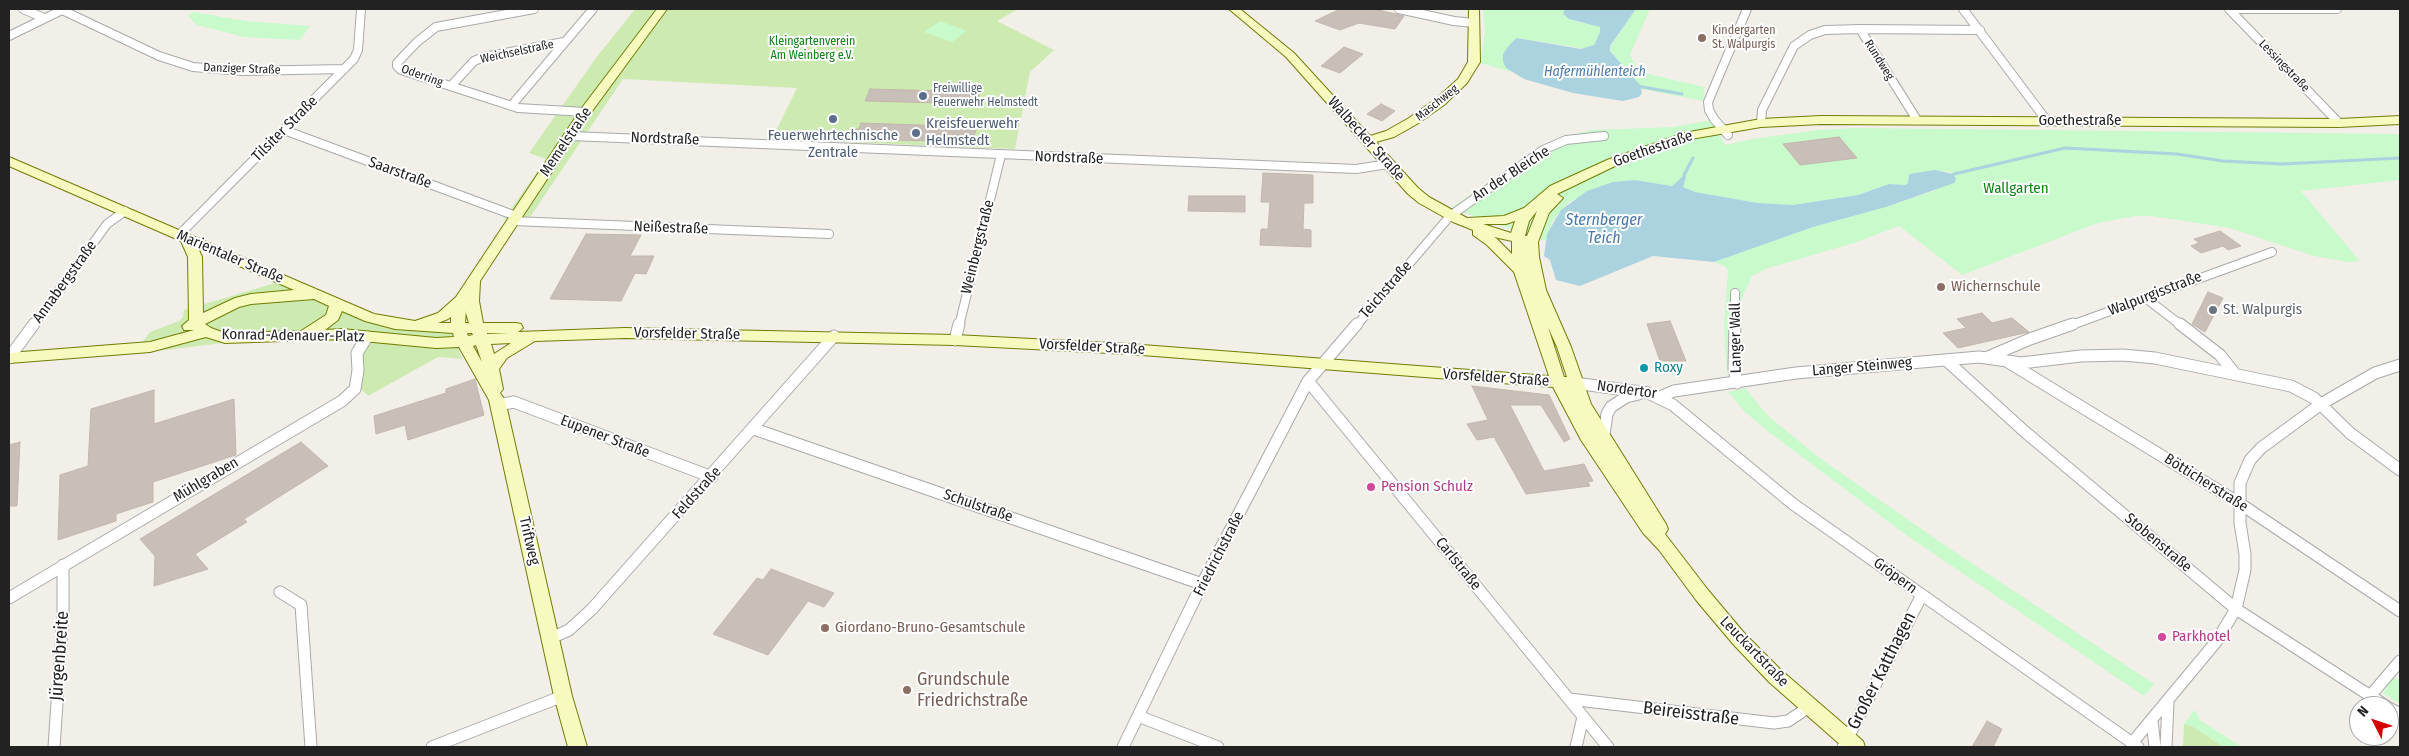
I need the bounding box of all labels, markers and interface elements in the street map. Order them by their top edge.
place label: Kindergarten St. Walpurgis [1712,24,1776,52]
marker: Kindergarten St. Walpurgis [1696,32,1708,44]
park label: Kleingartenverein Am Weinberg e.V. [769,35,855,63]
street label: Weichselstraße [479,37,555,67]
street label: Rundweg [1861,37,1897,83]
street label: Lessingstraße [2256,37,2312,95]
street label: Danziger Straße [203,60,281,78]
street label: Oderring [399,62,445,90]
water label: Hafermühlenteich [1544,64,1646,80]
place label: Freiwillige Feuerwehr Helmstedt [933,82,1038,110]
street label: Maschweg [1413,82,1461,124]
marker: Freiwillige Feuerwehr Helmstedt [917,90,929,102]
street label: Tilsiter Straße [248,92,322,166]
street label: Walbecker Straße [1324,93,1408,185]
street label: Memelstraße [536,104,596,180]
street label: Goethestraße [2039,112,2121,130]
marker: Feuerwehrtechnische Zentrale [827,113,839,125]
place label: Kreisfeuerwehr Helmstedt [926,115,1019,150]
place label: Feuerwehrtechnische Zentrale [768,127,898,162]
marker: Kreisfeuerwehr Helmstedt [910,127,922,139]
street label: Goethestraße [1611,127,1695,171]
street label: Nordstraße [630,129,700,149]
street label: An der Bleiche [1469,142,1553,206]
street label: Nordstraße [1034,148,1104,168]
street label: Saarstraße [366,153,434,193]
park label: Wallgarten [1983,180,2049,198]
street label: Weinbergstraße [958,198,998,296]
water label: Sternberger Teich [1566,211,1642,249]
street label: Neißestraße [633,218,709,238]
street label: Marientaler Straße [174,226,286,288]
street label: Annabergstraße [29,237,101,327]
street label: Teichstraße [1356,257,1416,323]
street label: Walpurgisstraße [2106,268,2204,320]
place label: Wichernschule [1951,278,2041,296]
marker: Wichernschule [1935,281,1947,293]
place label: St. Walpurgis [2223,301,2302,319]
street label: Langer Wall [1726,303,1746,373]
marker: St. Walpurgis [2207,304,2219,316]
street label: Vorsfelder Straße [634,324,740,344]
street label: Konrad-Adenauer-Platz [221,326,365,346]
street label: Vorsfelder Straße [1038,335,1146,359]
street label: Langer Steinweg [1811,354,1913,380]
place label: Roxy [1654,359,1683,377]
marker: Roxy [1638,362,1650,374]
street label: Vorsfelder Straße [1442,365,1550,391]
street label: Nordertor [1596,377,1658,403]
street label: Eupener Straße [558,412,652,462]
street label: Bötticherstraße [2161,450,2251,516]
street label: Mühlgraben [170,454,242,506]
street label: Feldstraße [669,463,725,523]
place label: Pension Schulz [1381,478,1473,496]
marker: Pension Schulz [1365,481,1377,493]
street label: Schulstraße [941,486,1015,526]
street label: Friedrichstraße [1190,509,1248,599]
street label: Stobenstraße [2121,510,2195,576]
street label: Triftweg [515,515,543,567]
street label: Carlstraße [1431,534,1485,594]
street label: Gröpern [1870,554,1920,598]
street label: Großer Katthagen [1843,609,1921,733]
street label: Jürgenbreite [46,610,74,702]
street label: Leuckartstraße [1716,613,1792,691]
place label: Giordano-Bruno-Gesamtschule [835,619,1025,637]
marker: Giordano-Bruno-Gesamtschule [819,622,831,634]
place label: Parkhotel [2172,628,2230,646]
marker: Parkhotel [2156,631,2168,643]
place label: Grundschule Friedrichstraße [917,669,1028,712]
marker: Grundschule Friedrichstraße [901,684,913,696]
north arrow [2349,696,2399,746]
street label: Beireisstraße [1642,697,1740,731]
text: N [2354,703,2372,720]

